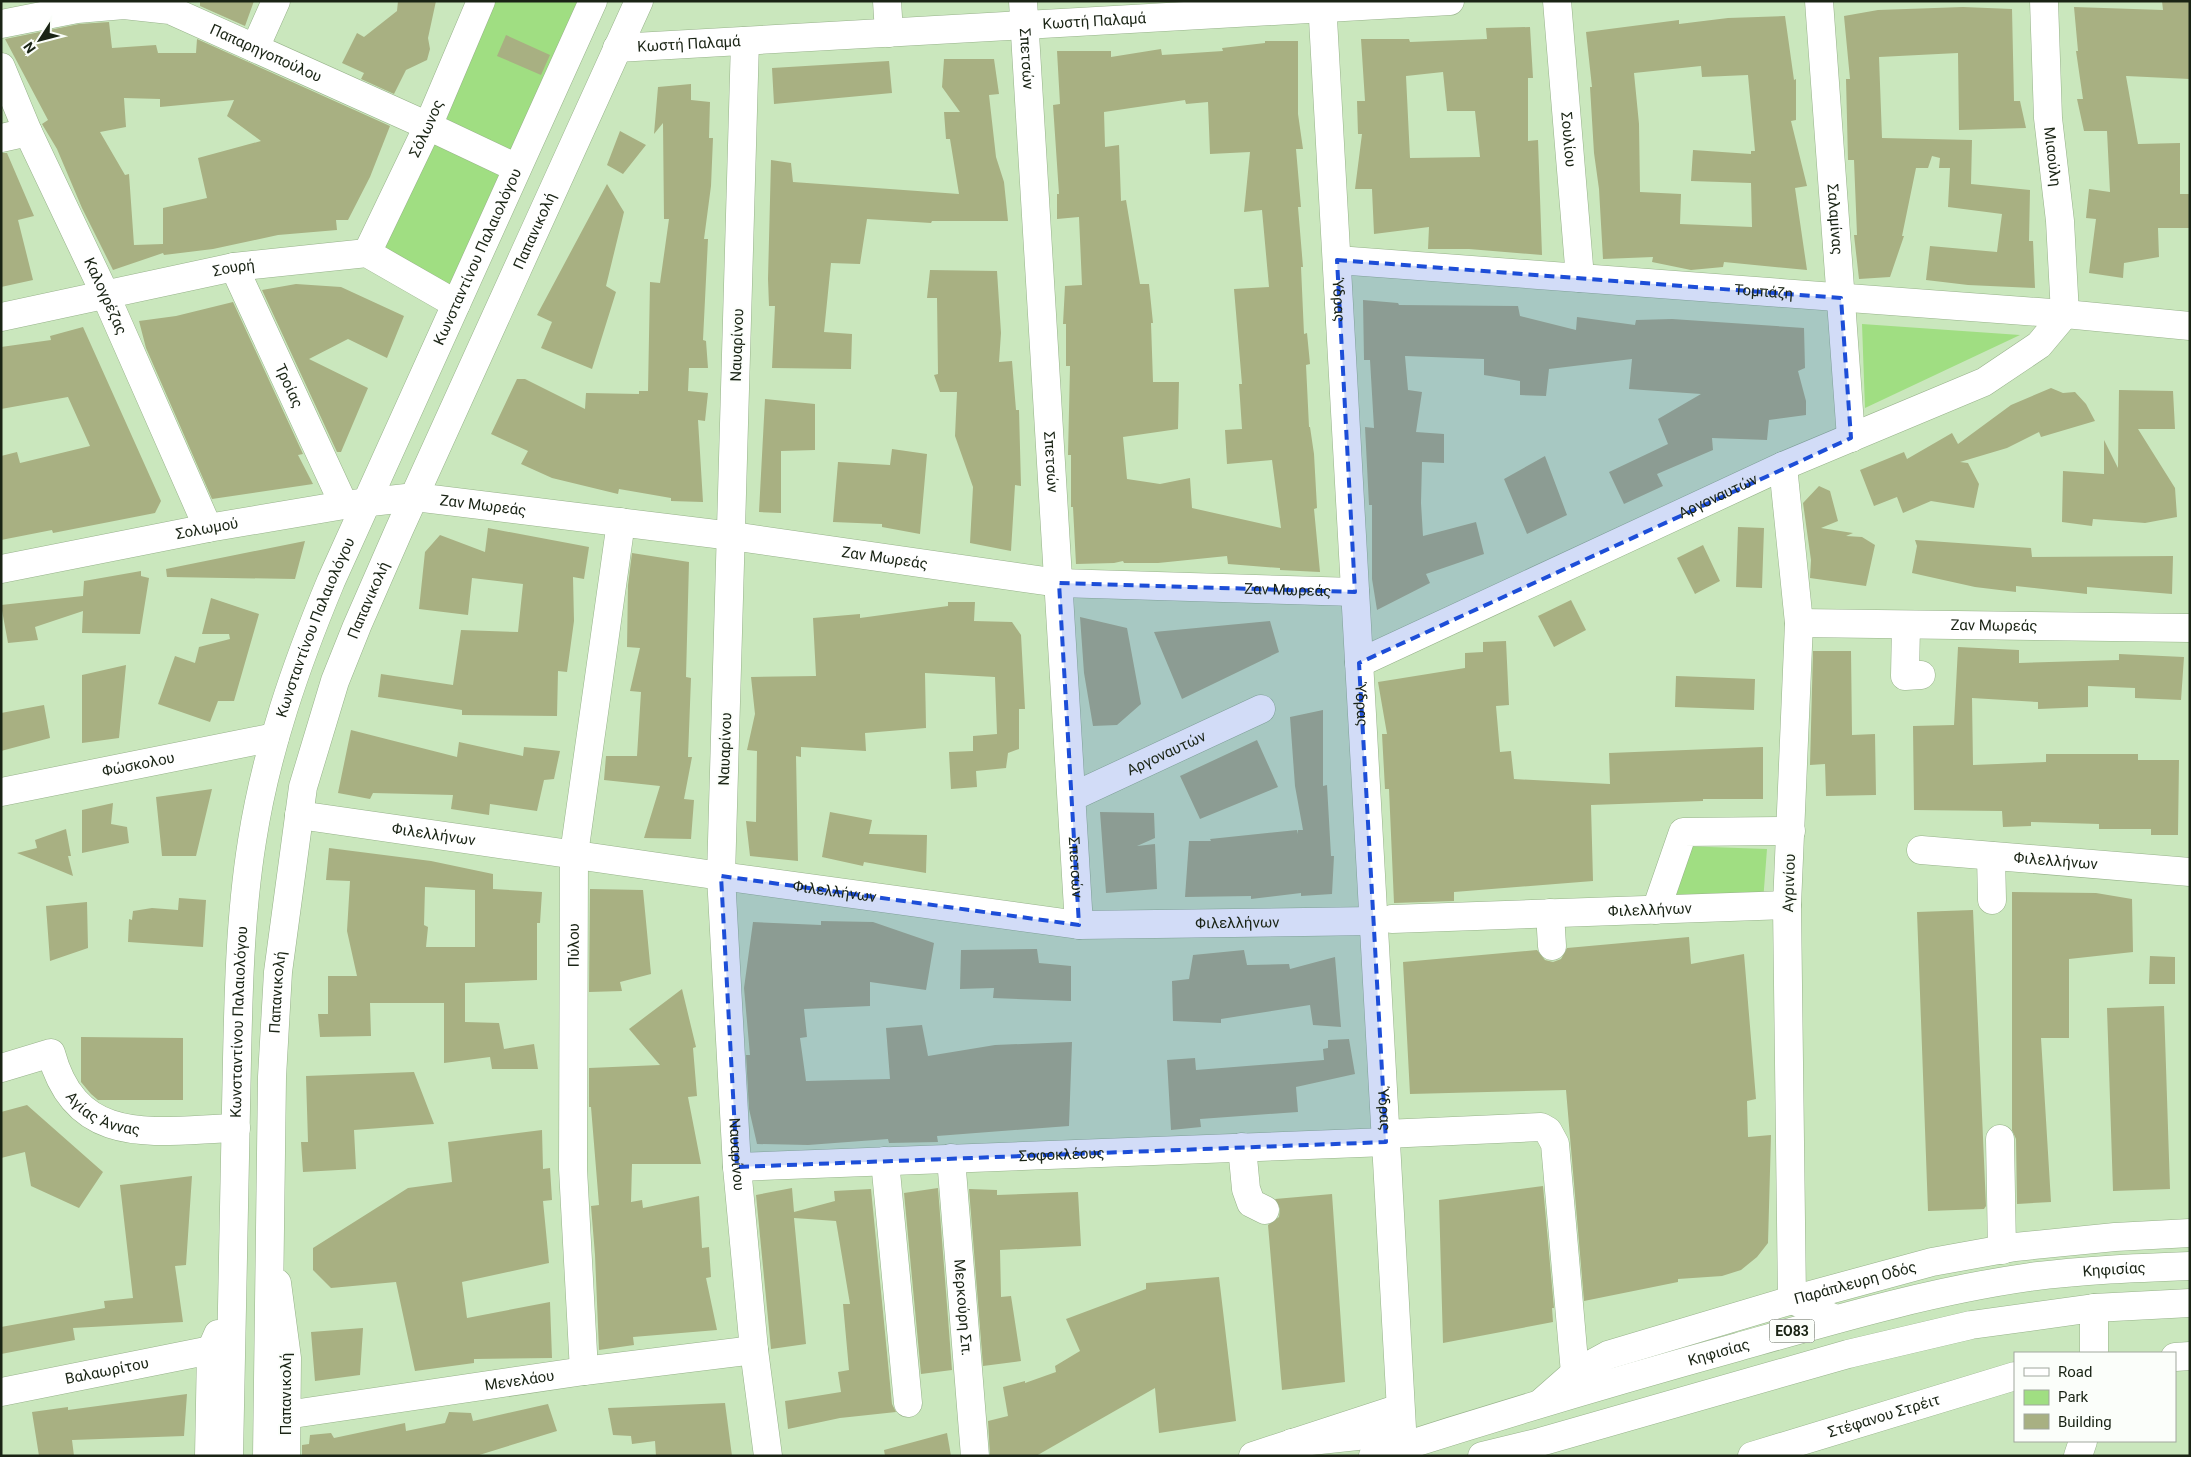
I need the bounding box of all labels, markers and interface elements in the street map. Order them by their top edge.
street label: Κωστή Παλαμά [1042,9,1147,33]
north arrow [15,15,65,65]
street label: Παπαρηγοπούλου [207,20,324,86]
street label: Σπετσών [1016,28,1037,90]
street label: Κωστή Παλαμά [637,32,742,56]
text: N [20,39,39,56]
street label: Σόλωνος [405,97,447,160]
street label: Σουλίου [1557,111,1580,168]
street label: Μιαούλη [2040,126,2065,187]
street label: Κωνσταντίνου Παλαιολόγου [430,166,525,348]
street label: Σαλαμίνας [1823,183,1847,256]
street label: Παπανικολή [509,190,560,272]
street label: Καλογρέζας [80,255,131,338]
street label: Σουρή [211,256,256,280]
street label: Ύδρας [1328,276,1349,323]
street label: Τομπάζη [1734,281,1794,303]
street label: Ναυαρίνου [727,308,747,382]
street label: Τροίας [271,361,307,411]
street label: Σπετσών [1040,431,1062,493]
street label: Αργοναυτών [1676,470,1761,522]
street label: Ζαν Μωρεάς [439,491,527,520]
street label: Σολωμού [174,514,240,543]
street label: Κωνσταντίνου Παλαιολόγου [272,535,358,720]
street label: Ζαν Μωρεάς [840,543,929,573]
street label: Παπανικολή [344,559,393,642]
street label: Ζαν Μωρεάς [1244,580,1331,600]
street label: Ζαν Μωρεάς [1950,616,2038,635]
street label: Ύδρας [1351,681,1372,727]
street label: Ναυαρίνου [715,712,735,786]
street label: Αργοναυτών [1124,727,1209,779]
street label: Φώσκολου [100,748,176,781]
street label: Φιλελλήνων [391,820,477,849]
street label: Σπετσών [1065,836,1086,899]
street label: Φιλελλήνων [2013,849,2098,873]
street label: Αγρινίου [1779,853,1799,913]
street label: Φιλελλήνων [792,877,878,906]
street label: Φιλελλήνων [1607,899,1692,920]
street label: Φιλελλήνων [1195,913,1280,932]
street label: Πύλου [565,923,583,967]
street label: Κωνσταντίνου Παλαιολόγου [227,926,251,1118]
street label: Παπανικολή [266,950,290,1034]
street label: Ύδρας [1374,1085,1394,1131]
street label: Αγίας Άννας [62,1088,141,1139]
street label: Ναυαρίνου [725,1117,748,1192]
street label: Σοφοκλέους [1018,1144,1105,1165]
street label: Μερκούρη Σπ. [950,1258,976,1357]
street label: Παράπλευρη Οδός [1792,1258,1918,1308]
street label: Κηφισίας [2082,1259,2146,1280]
road number: ΕΟ83 [1770,1320,1814,1342]
street label: Κηφισίας [1686,1335,1752,1370]
legend [2014,1352,2176,1442]
street label: Παπανικολή [277,1353,295,1435]
street label: Βαλαωρίτου [63,1354,150,1388]
text: Road [2058,1363,2092,1381]
street label: Μενελάου [483,1367,555,1395]
text: Park [2058,1388,2089,1406]
street label: Στέφανου Στρέιτ [1826,1390,1943,1441]
text: Building [2058,1413,2112,1431]

